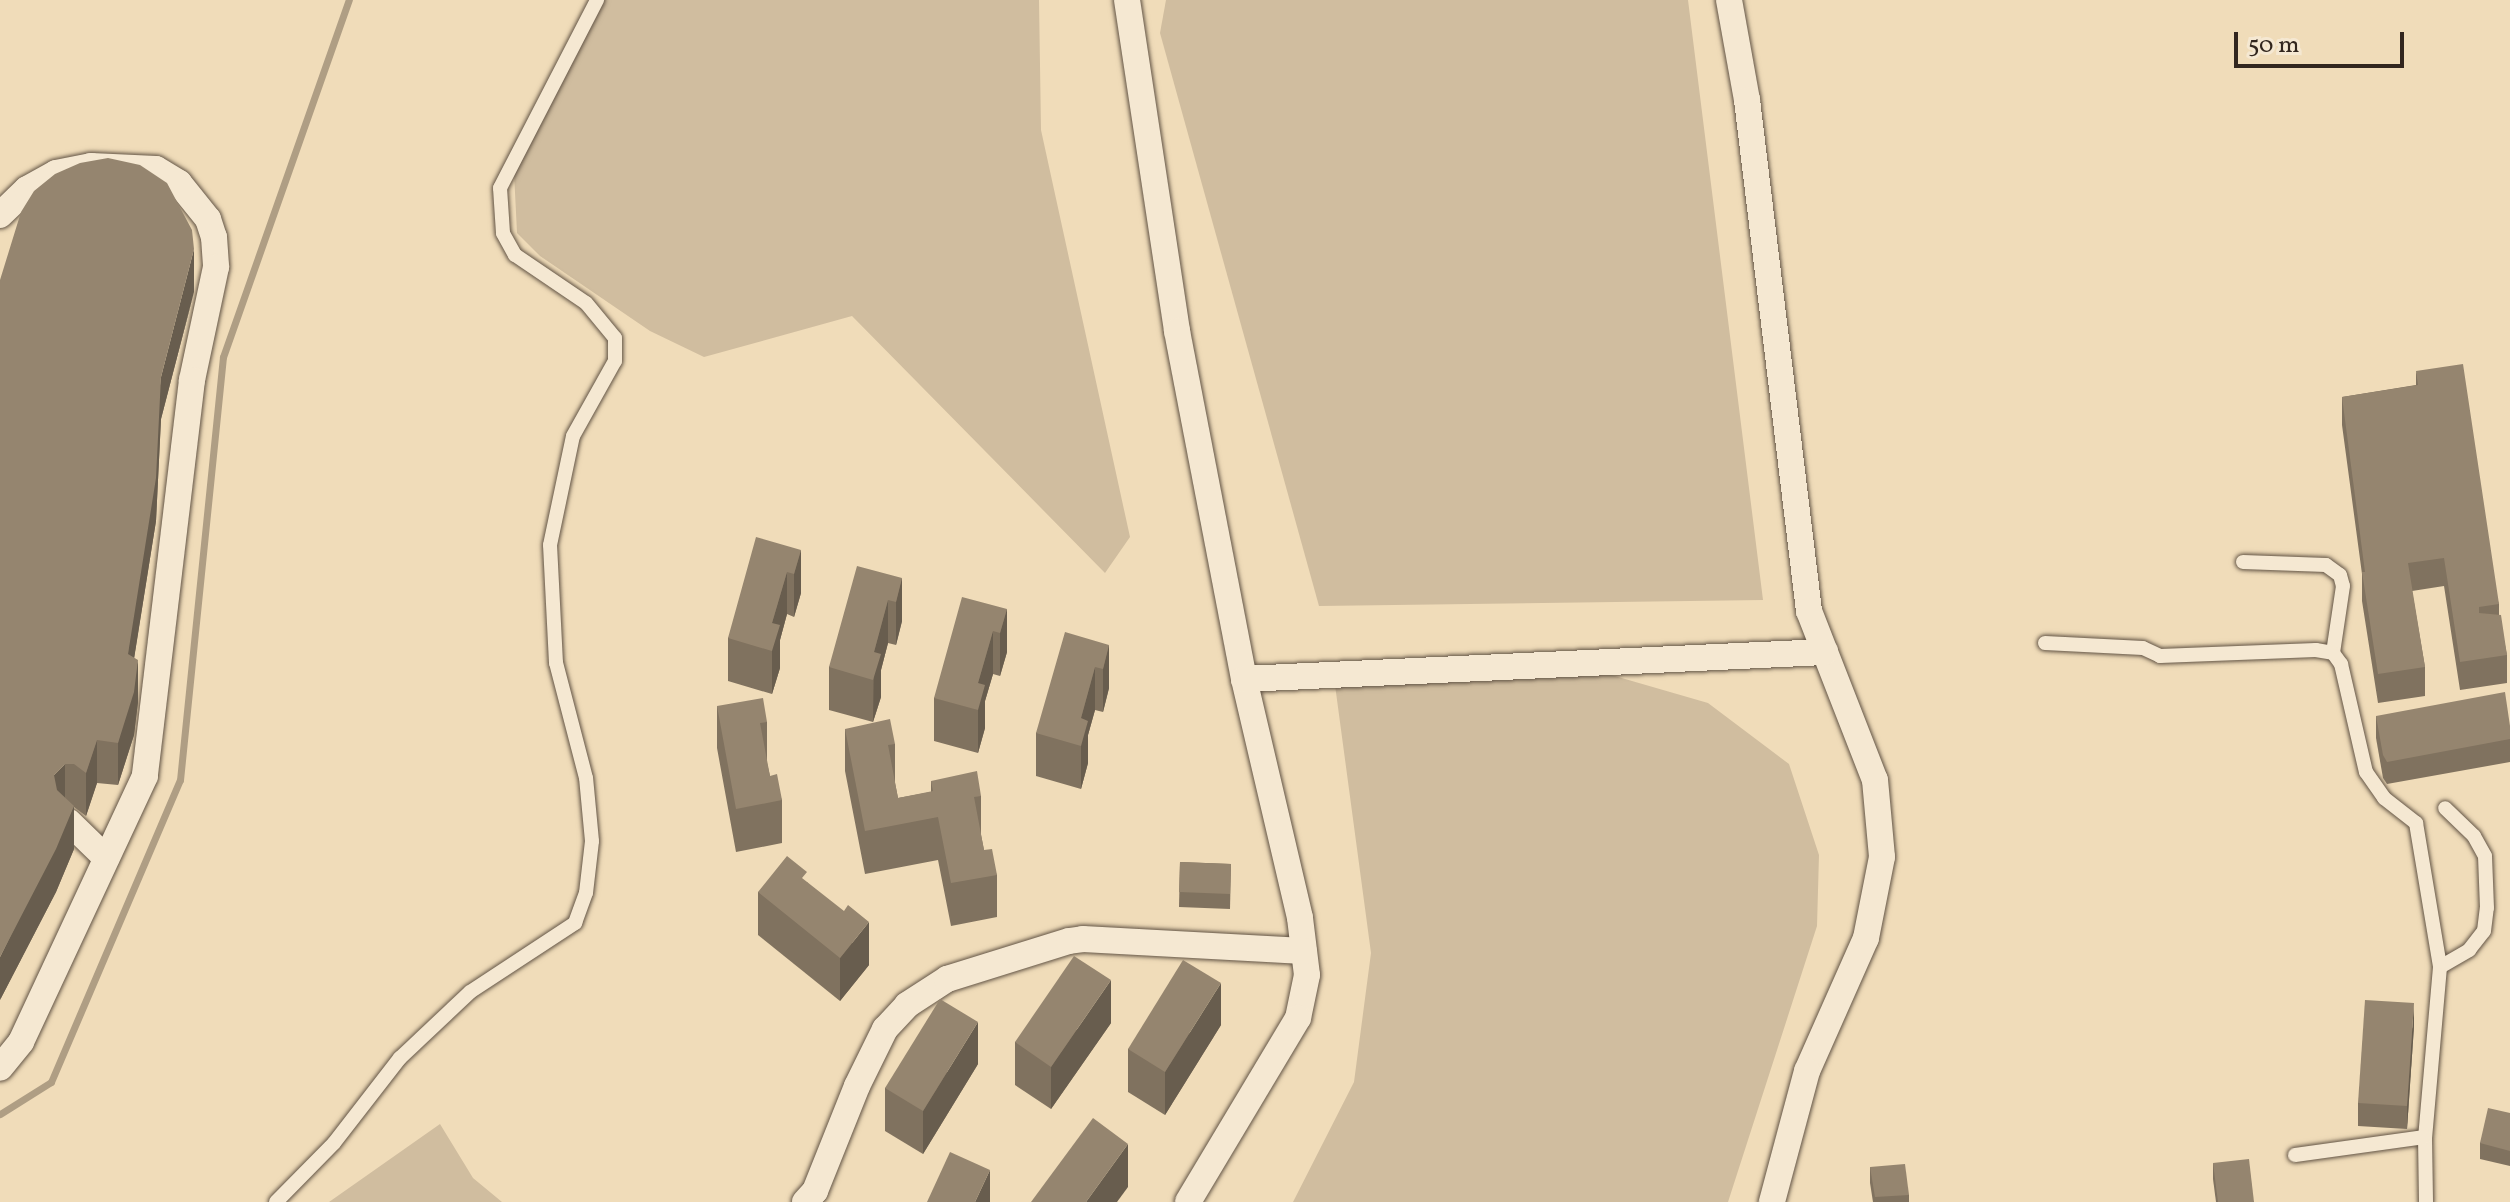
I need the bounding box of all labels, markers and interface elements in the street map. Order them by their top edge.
scale bar [2238,16,2408,66]
text: 50 m [2248,29,2300,63]

